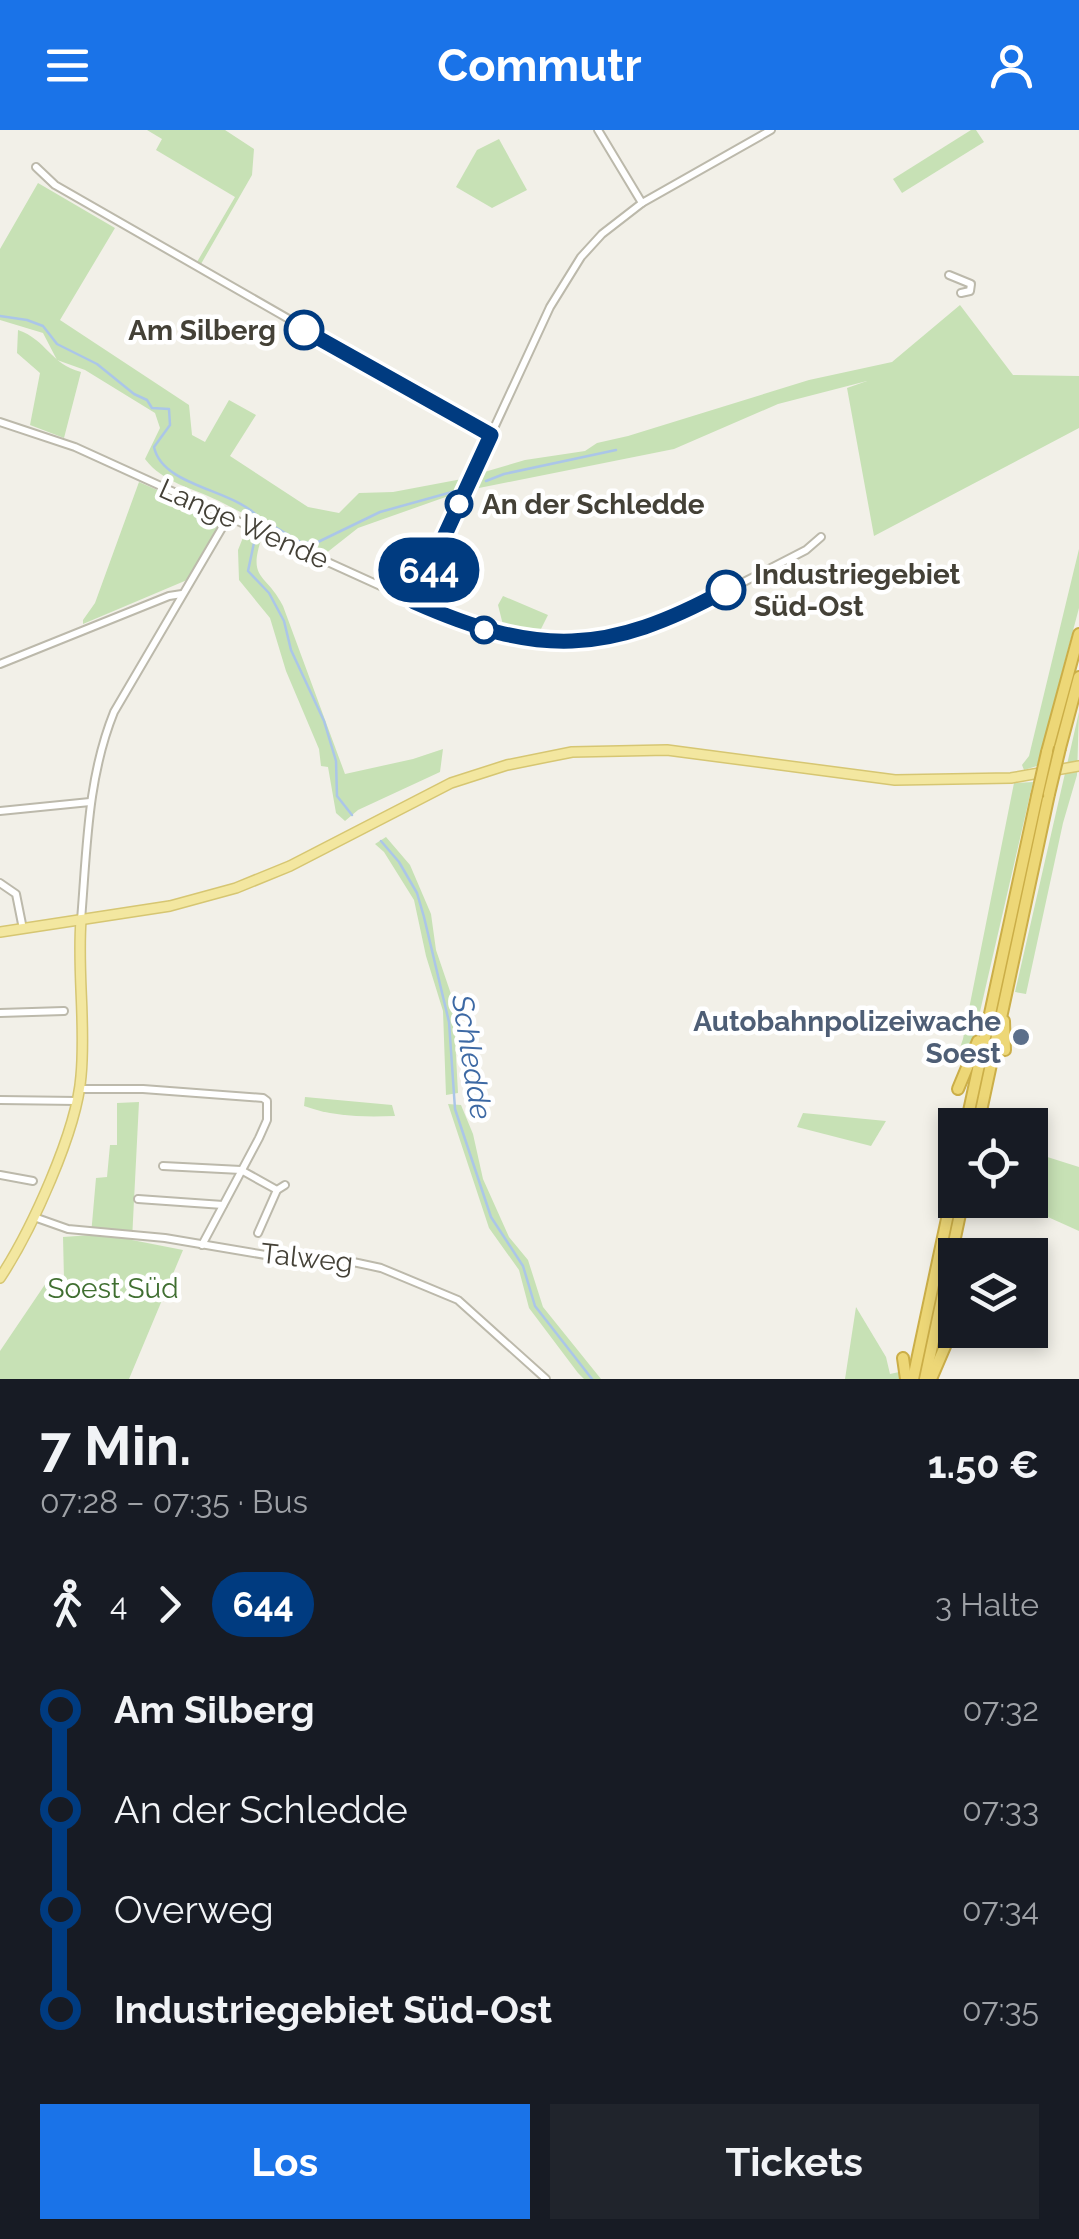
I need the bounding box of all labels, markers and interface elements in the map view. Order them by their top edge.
icon: menu [40,38,95,93]
icon: person [984,38,1039,93]
text: Commutr [437,39,642,92]
marker: Am Silberg [285,311,323,349]
place label: Am Silberg [128,314,276,347]
street label: Lange Wende [154,472,334,576]
place label: An der Schledde [482,488,705,521]
marker: An der Schledde [446,491,472,517]
line badge: 644 [372,538,486,602]
text: 644 [398,550,460,591]
place label: Industriegebiet Süd-Ost [754,558,961,623]
marker: Industriegebiet Süd-Ost [707,571,745,609]
unlabelled marker [471,617,497,643]
water label: Schledde [445,991,499,1122]
place label: Autobahnpolizeiwache Soest [693,1005,1001,1070]
marker: Autobahnpolizeiwache Soest [1010,1026,1032,1048]
map controls [938,1108,1048,1348]
button: locate [938,1108,1048,1218]
street label: Talweg [259,1237,355,1279]
button: layers [938,1238,1048,1348]
park label: Soest Süd [47,1272,179,1305]
text: 7 Min. [40,1413,191,1478]
text: 1.50 € [928,1442,1039,1487]
text: 07:28 – 07:35 · Bus [40,1483,308,1520]
icon: walk [40,1577,95,1632]
icon: forward [142,1577,197,1632]
text: 644 [232,1584,294,1625]
text: 4 [110,1586,127,1623]
text: 3 Halte [935,1586,1039,1623]
text: Am Silberg [114,1687,315,1732]
text: 07:32 [963,1691,1039,1728]
text: An der Schledde [114,1787,408,1832]
text: 07:33 [962,1791,1039,1828]
text: Overweg [114,1887,274,1932]
text: 07:34 [962,1891,1039,1928]
text: Industriegebiet Süd-Ost [114,1987,552,2032]
text: 07:35 [962,1991,1039,2028]
button: Los [40,2104,530,2219]
button: Tickets [550,2104,1039,2219]

